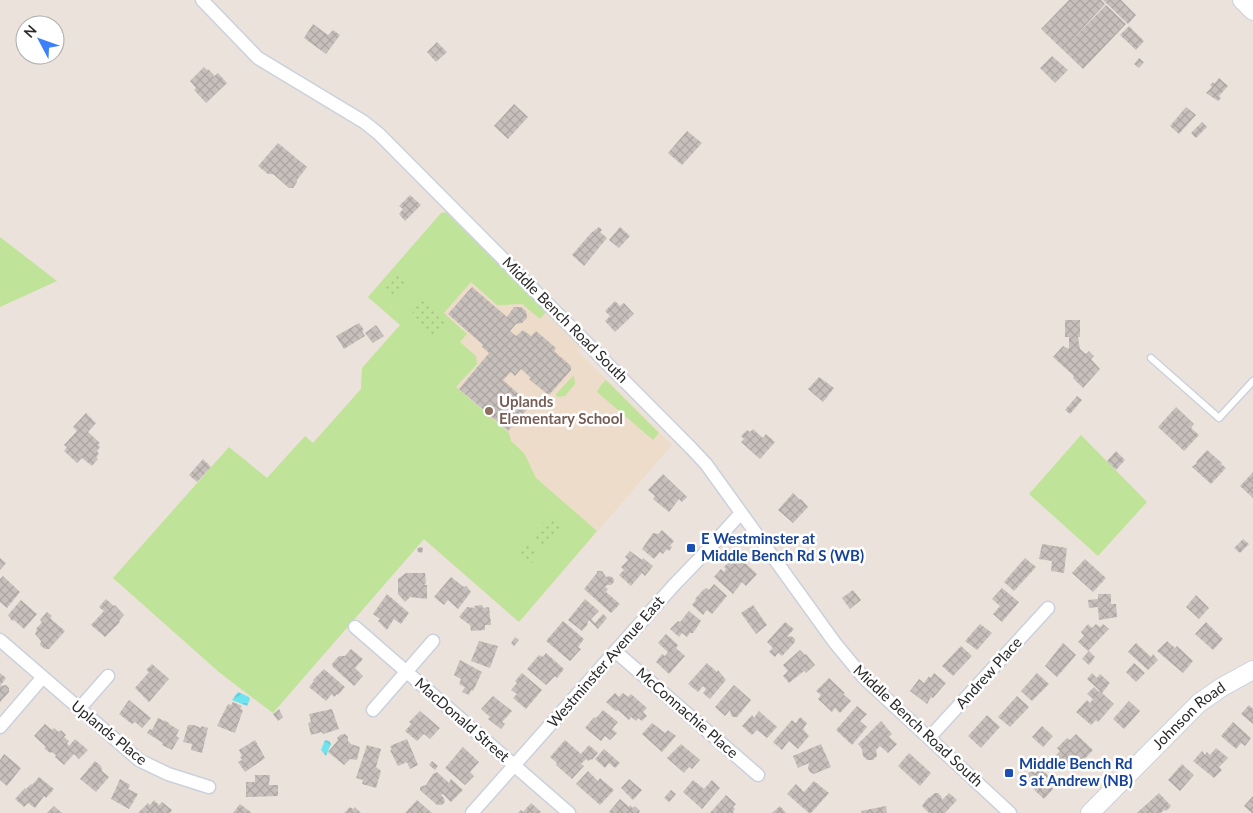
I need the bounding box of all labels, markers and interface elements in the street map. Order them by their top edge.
north arrow [15,15,65,65]
text: N [20,21,40,41]
street label: Middle Bench Road South [499,253,632,386]
place label: Uplands Elementary School [499,392,623,427]
marker: Uplands Elementary School [483,405,495,417]
place label: E Westminster at Middle Bench Rd S (WB) [701,529,864,564]
marker: E Westminster at Middle Bench Rd S (WB) [685,542,697,554]
street label: Westminster Avenue East [543,591,668,731]
street label: Andrew Place [951,633,1025,712]
street label: Middle Bench Road South [850,661,987,790]
street label: McConnachie Place [633,663,742,761]
street label: MacDonald Street [412,673,514,766]
street label: Johnson Road [1148,678,1228,753]
street label: Uplands Place [68,696,151,768]
place label: Middle Bench Rd S at Andrew (NB) [1019,754,1133,789]
marker: Middle Bench Rd S at Andrew (NB) [1003,767,1015,779]

